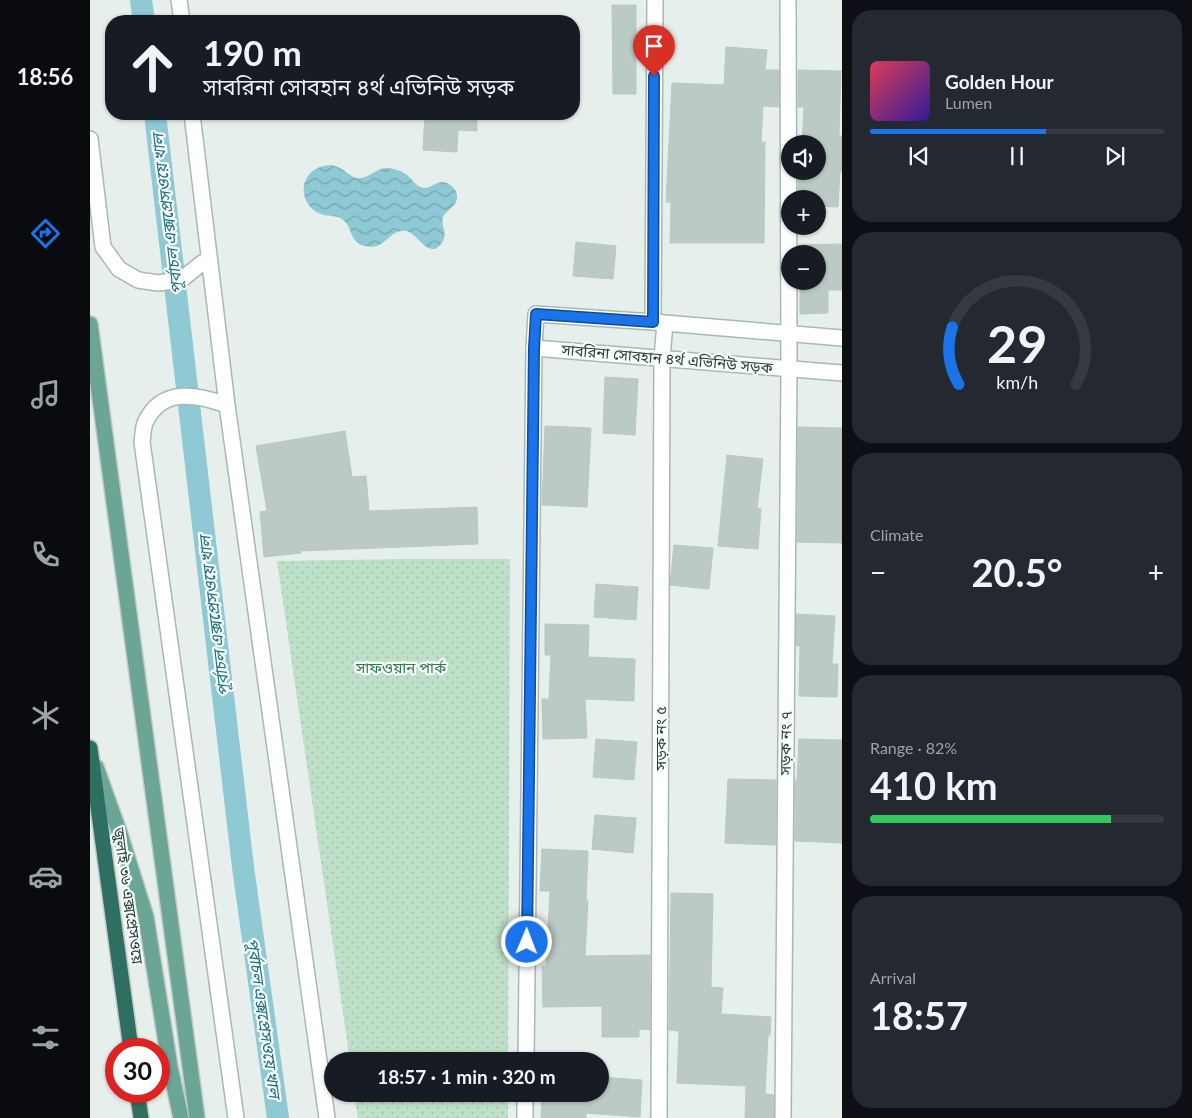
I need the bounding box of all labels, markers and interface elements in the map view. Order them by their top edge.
pin [633,25,675,76]
text: 190 m [203,31,302,73]
icon: arrive [640,32,668,60]
icon: ahead [120,35,185,100]
text: 18:56 [17,63,73,90]
text: Golden Hour [945,70,1054,93]
text: সাবরিনা সোবহান ৪র্থ এভিনিউ সড়ক [203,73,514,100]
text: Lumen [945,93,992,112]
water label: পূর্বাচল এক্সপ্রেসওয়ে খাল [147,130,187,295]
map controls [781,135,826,290]
button: sound [781,135,826,180]
icon: previous [905,142,933,170]
icon: pause [1003,142,1031,170]
icon: next [1101,142,1129,170]
button: + [781,190,826,235]
icon: directions [28,216,63,251]
button: − [781,245,826,290]
text: 29 [987,312,1047,374]
street label: সাবরিনা সোবহান ৪র্থ এভিনিউ সড়ক [560,340,774,376]
text: km/h [996,371,1038,393]
icon: music [28,377,63,412]
text: Climate [870,525,923,544]
water label: পূর্বাচল এক্সপ্রেসওয়ে খাল [194,532,234,697]
icon: phone [28,537,63,572]
text: 20.5° [972,549,1062,595]
text: − [870,555,886,589]
text: + [1148,555,1164,589]
park label: সাফওয়ান পার্ক [355,658,447,676]
icon: climate [28,698,63,733]
street label: সড়ক নং ৫ [651,706,669,771]
street label: সড়ক নং ৭ [775,711,795,776]
text: Range · 82% [870,738,957,757]
text: 410 km [870,762,998,808]
street label: জুলাই ৩৬ এক্সপ্রেসওয়ে [110,825,148,966]
icon: car [28,859,63,894]
position arrow [500,915,552,967]
water label: পূর্বাচল এক্সপ্রেসওয়ে খাল [243,937,286,1102]
text: Arrival [870,968,916,987]
text: 18:57 [870,992,968,1038]
icon: filters [28,1020,63,1055]
speed limit sign: 30 [105,1038,170,1103]
text: 18:57 · 1 min · 320 m [377,1065,556,1088]

